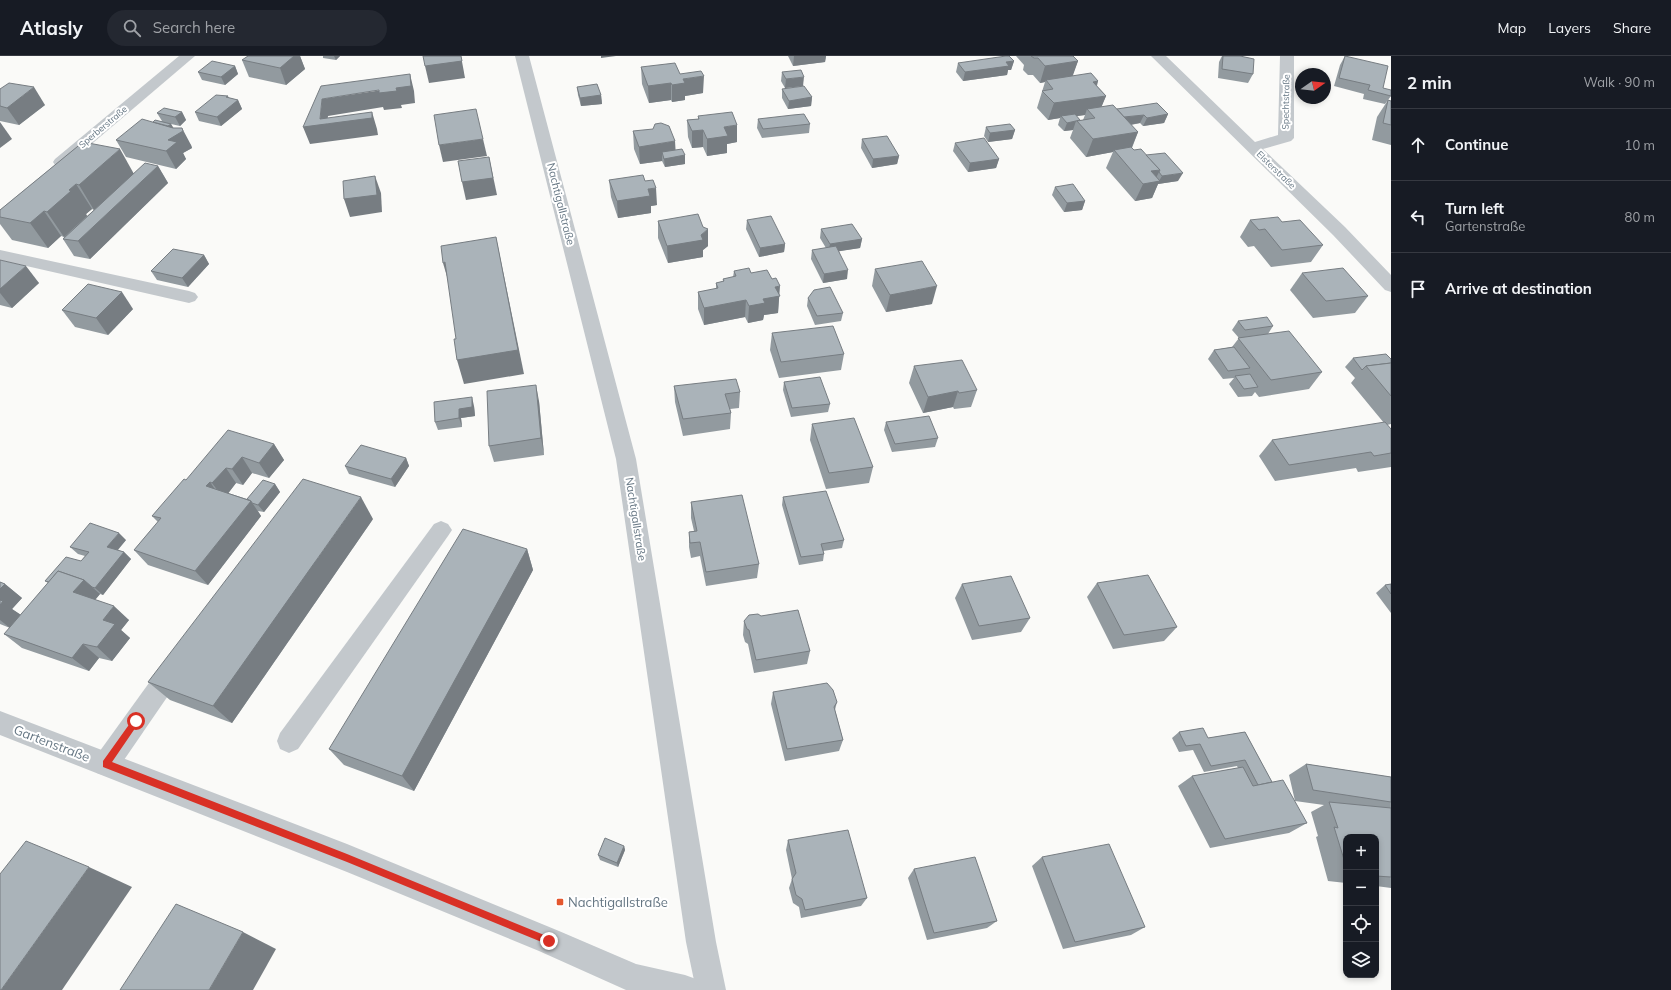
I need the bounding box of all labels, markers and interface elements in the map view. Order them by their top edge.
search box [107,10,387,46]
text: Atlasly [20,16,83,40]
icon: search [121,17,143,39]
text: Search here [153,18,235,37]
text: Map [1497,19,1526,37]
text: Layers [1548,19,1591,37]
text: Share [1613,19,1651,37]
north arrow [1295,68,1331,104]
text: 2 min [1407,72,1452,93]
street label: Spechtstraße [1280,74,1291,130]
text: Walk · 90 m [1584,74,1655,90]
street label: Sperberstraße [76,103,129,150]
icon: ahead [1407,134,1429,156]
text: Continue [1445,135,1508,154]
text: 10 m [1625,137,1655,153]
street label: Elsterstraße [1255,148,1298,191]
street label: Nachtigallstraße [544,161,578,247]
text: Turn left [1445,199,1504,218]
icon: left [1407,206,1429,228]
text: 80 m [1625,209,1655,225]
text: Gartenstraße [1445,218,1525,234]
icon: arrive [1407,278,1429,300]
text: Arrive at destination [1445,279,1592,298]
street label: Nachtigallstraße [622,476,650,562]
route start [127,712,145,730]
street label: Gartenstraße [12,721,92,765]
map controls [1343,834,1379,978]
button: + [1343,834,1379,870]
button: − [1343,870,1379,906]
place label: Nachtigallstraße [568,894,668,910]
marker: Nachtigallstraße [555,897,565,907]
button: locate [1343,906,1379,942]
route end [540,932,558,950]
button: layers [1343,942,1379,978]

